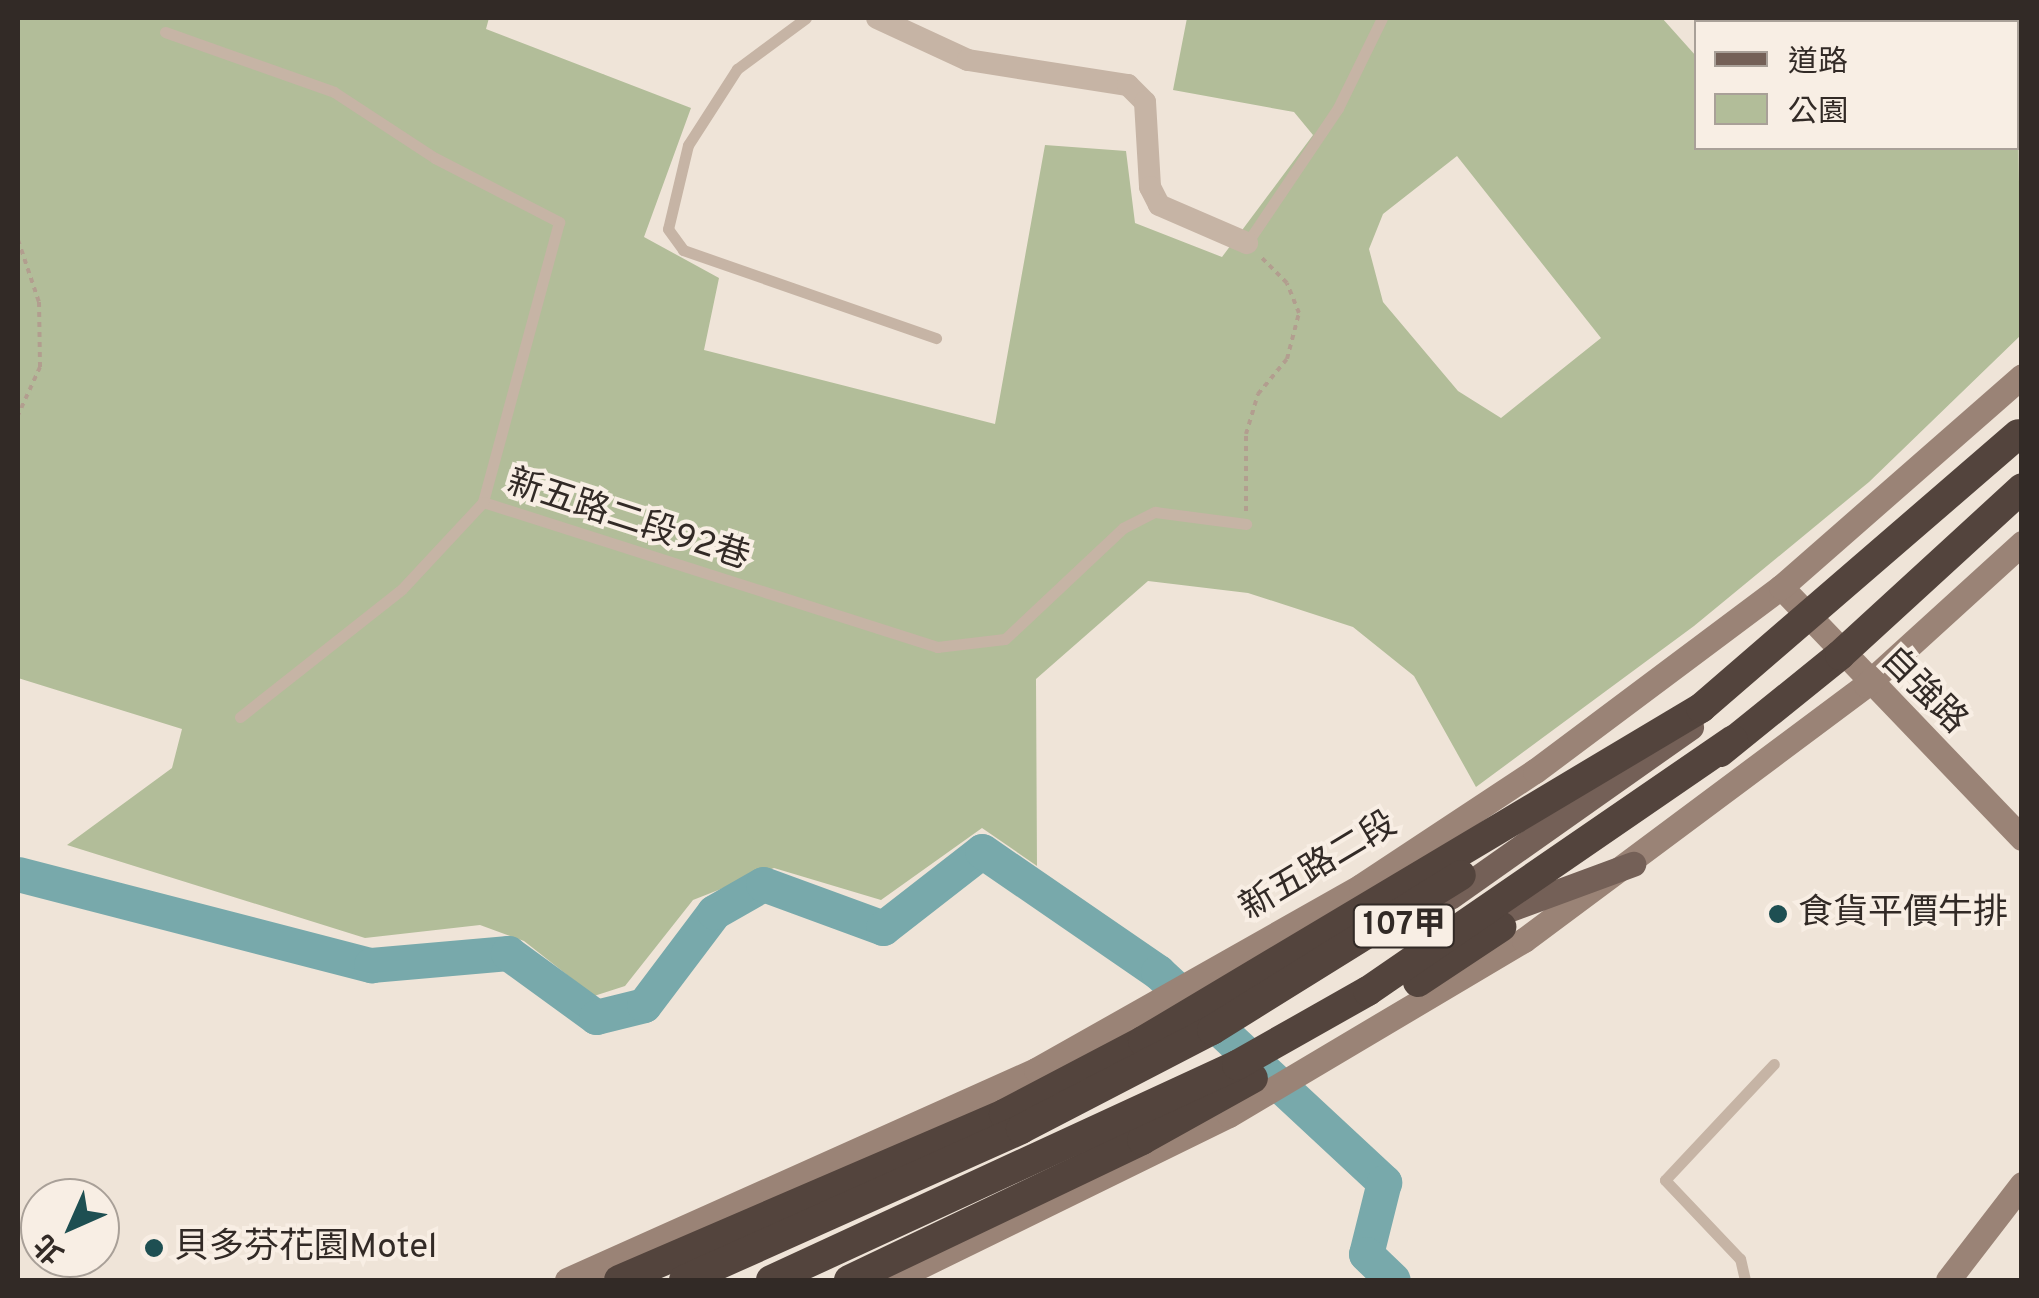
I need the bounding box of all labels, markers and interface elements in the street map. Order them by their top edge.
legend [1694,20,2019,150]
text: 道路 [1788,45,1848,82]
text: 公園 [1788,95,1848,132]
street label: 新五路二段92巷 [502,462,754,580]
street label: 自強路 [1871,639,1975,743]
street label: 新五路二段 [1233,804,1405,930]
place label: 食貨平價牛排 [1798,893,2008,935]
road number: 107甲 [1352,899,1456,953]
marker: 食貨平價牛排 [1767,903,1789,925]
north arrow [20,1178,120,1278]
text: 北 [28,1225,73,1270]
place label: 貝多芬花園Motel [174,1227,437,1269]
marker: 貝多芬花園Motel [143,1237,165,1259]

